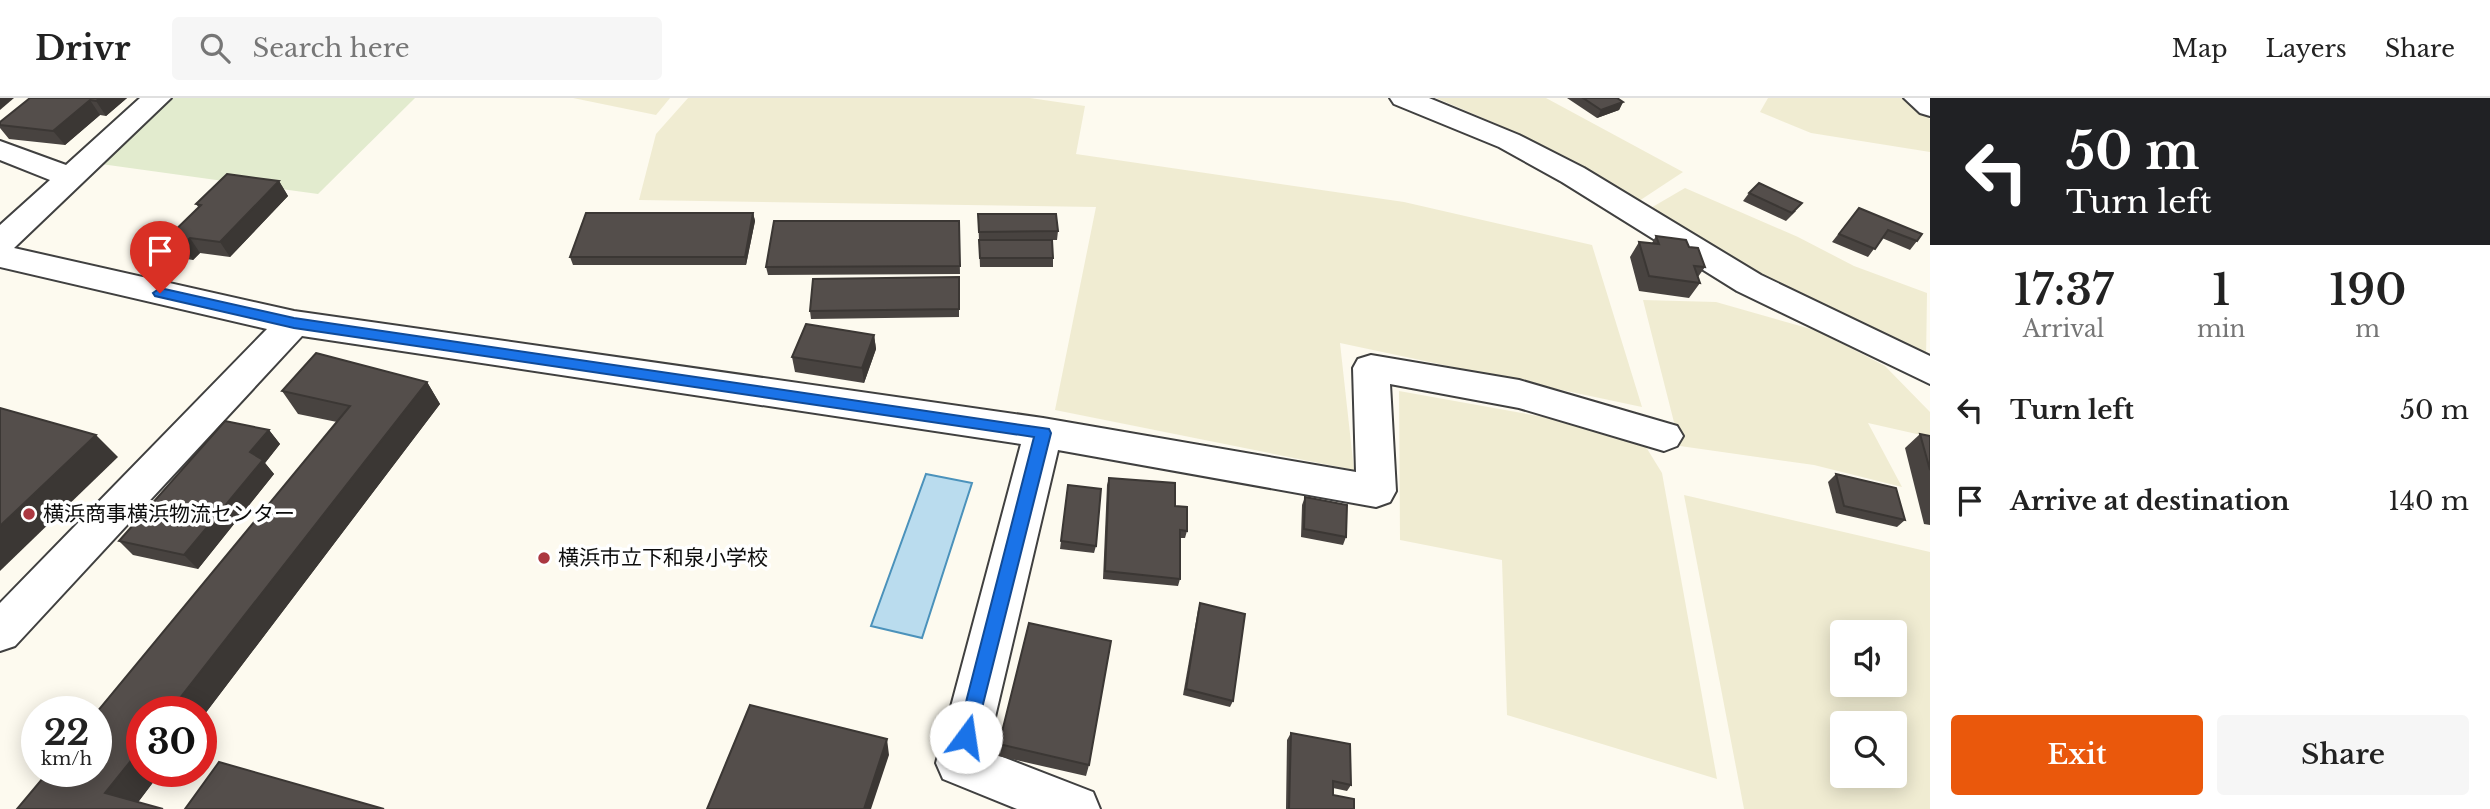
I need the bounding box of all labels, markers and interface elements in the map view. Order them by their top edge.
search box [172,17,662,80]
text: Drivr [35,28,130,69]
icon: search [196,29,234,67]
text: Search here [252,32,410,64]
text: Map [2172,34,2228,63]
text: Layers [2266,34,2347,63]
text: Share [2385,34,2455,63]
text: 50 m [2066,121,2199,182]
icon: left [1951,126,2042,217]
text: Turn left [2066,182,2212,222]
pin [130,221,190,293]
icon: arrive [141,232,179,270]
text: 17:37 [2014,264,2113,316]
text: 1 [2212,264,2230,316]
text: 190 [2329,264,2406,316]
text: Arrival [2023,315,2104,343]
text: min [2197,315,2245,343]
text: m [2355,315,2380,343]
icon: left [1951,391,1989,429]
text: Turn left [2010,394,2134,426]
text: 50 m [2400,394,2469,426]
icon: arrive [1951,482,1989,520]
text: Arrive at destination [2010,485,2290,517]
text: 140 m [2388,485,2469,517]
place label: 横浜商事横浜物流センター [43,501,295,527]
marker: 横浜商事横浜物流センター [21,506,37,522]
place label: 横浜市立下和泉小学校 [558,545,768,571]
marker: 横浜市立下和泉小学校 [536,550,552,566]
map controls [1830,620,1907,788]
button: sound [1830,620,1907,697]
speed limit sign: 30 [126,696,217,787]
position arrow [929,700,1003,774]
text: 22 [44,711,89,754]
button: search [1830,711,1907,788]
button: Exit [1951,715,2203,795]
button: Share [2217,715,2469,795]
text: km/h [41,748,92,770]

